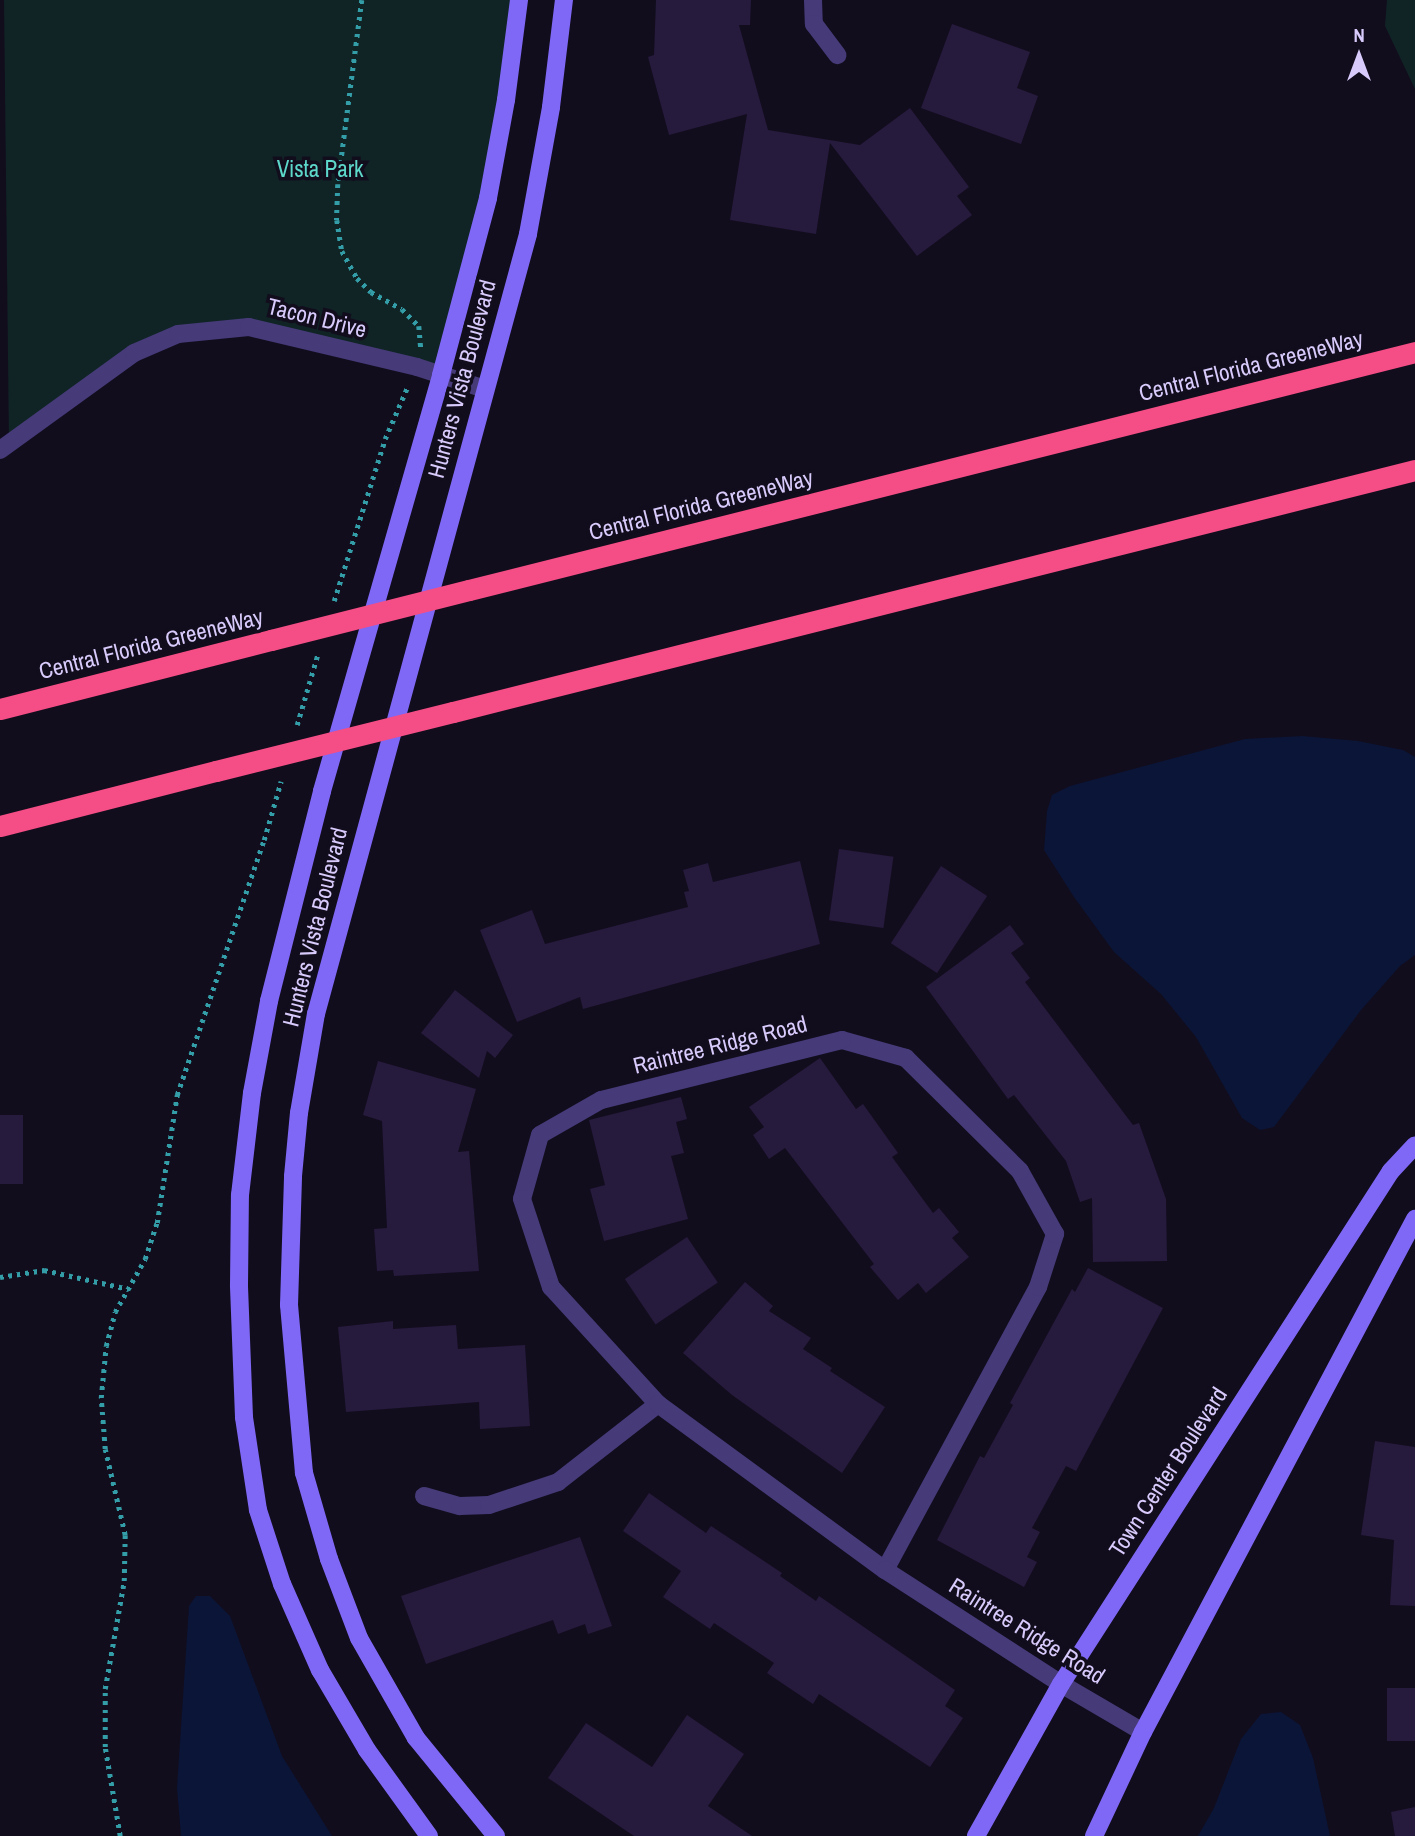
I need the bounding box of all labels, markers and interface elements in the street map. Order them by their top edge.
north arrow [1324,21,1394,91]
text: N [1353,22,1365,48]
park label: Vista Park [277,155,363,183]
street label: Hunters Vista Boulevard [422,277,502,481]
street label: Tacon Drive [265,292,369,344]
street label: Central Florida GreeneWay [1136,325,1366,407]
street label: Central Florida GreeneWay [586,464,816,546]
street label: Central Florida GreeneWay [36,603,266,685]
street label: Hunters Vista Boulevard [277,825,353,1029]
street label: Raintree Ridge Road [630,1010,810,1080]
street label: Town Center Boulevard [1103,1382,1233,1562]
street label: Raintree Ridge Road [944,1572,1110,1690]

